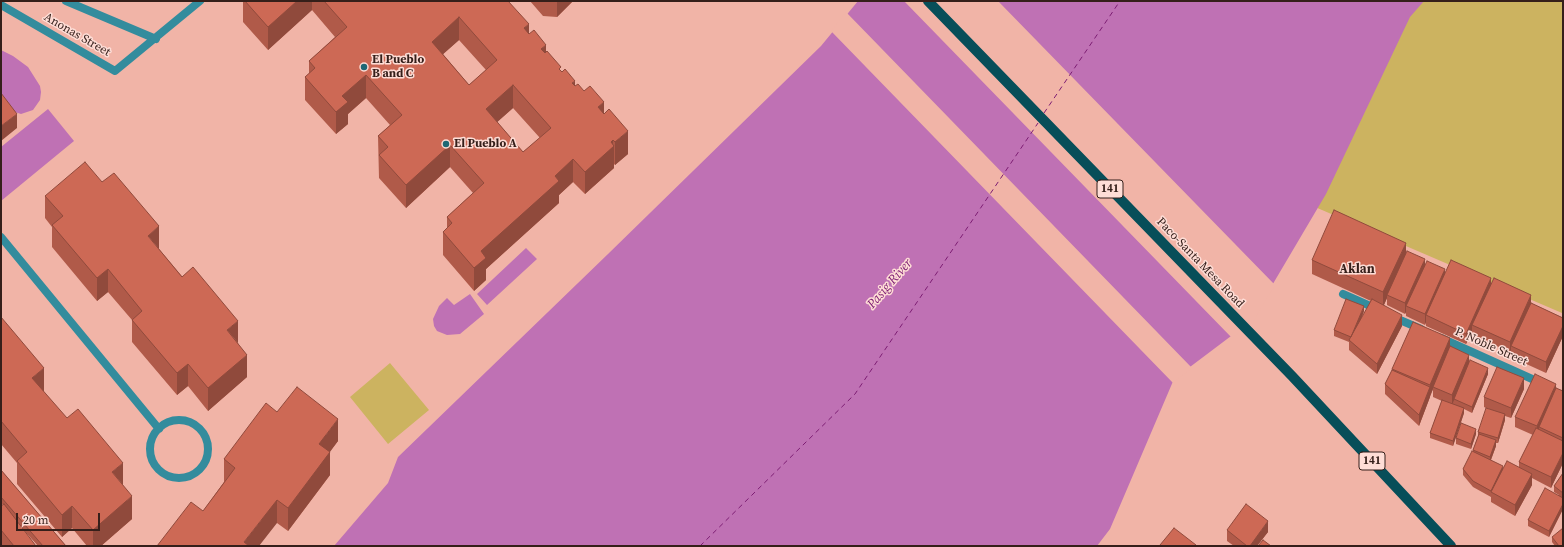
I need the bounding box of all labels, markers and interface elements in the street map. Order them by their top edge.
street label: Anonas Street [41,10,113,60]
place label: El Pueblo B and C [372,53,424,81]
marker: El Pueblo B and C [359,62,369,72]
place label: El Pueblo A [454,137,517,151]
marker: El Pueblo A [441,139,451,149]
road number: 141 [1097,180,1123,198]
street label: Paco-Santa Mesa Road [1153,215,1247,311]
water label: Pasig River [864,256,916,312]
district label: Aklan [1339,262,1375,278]
street label: P. Noble Street [1453,325,1529,369]
road number: 141 [1359,452,1385,470]
scale bar [18,505,102,531]
text: 20 m [23,512,49,528]

